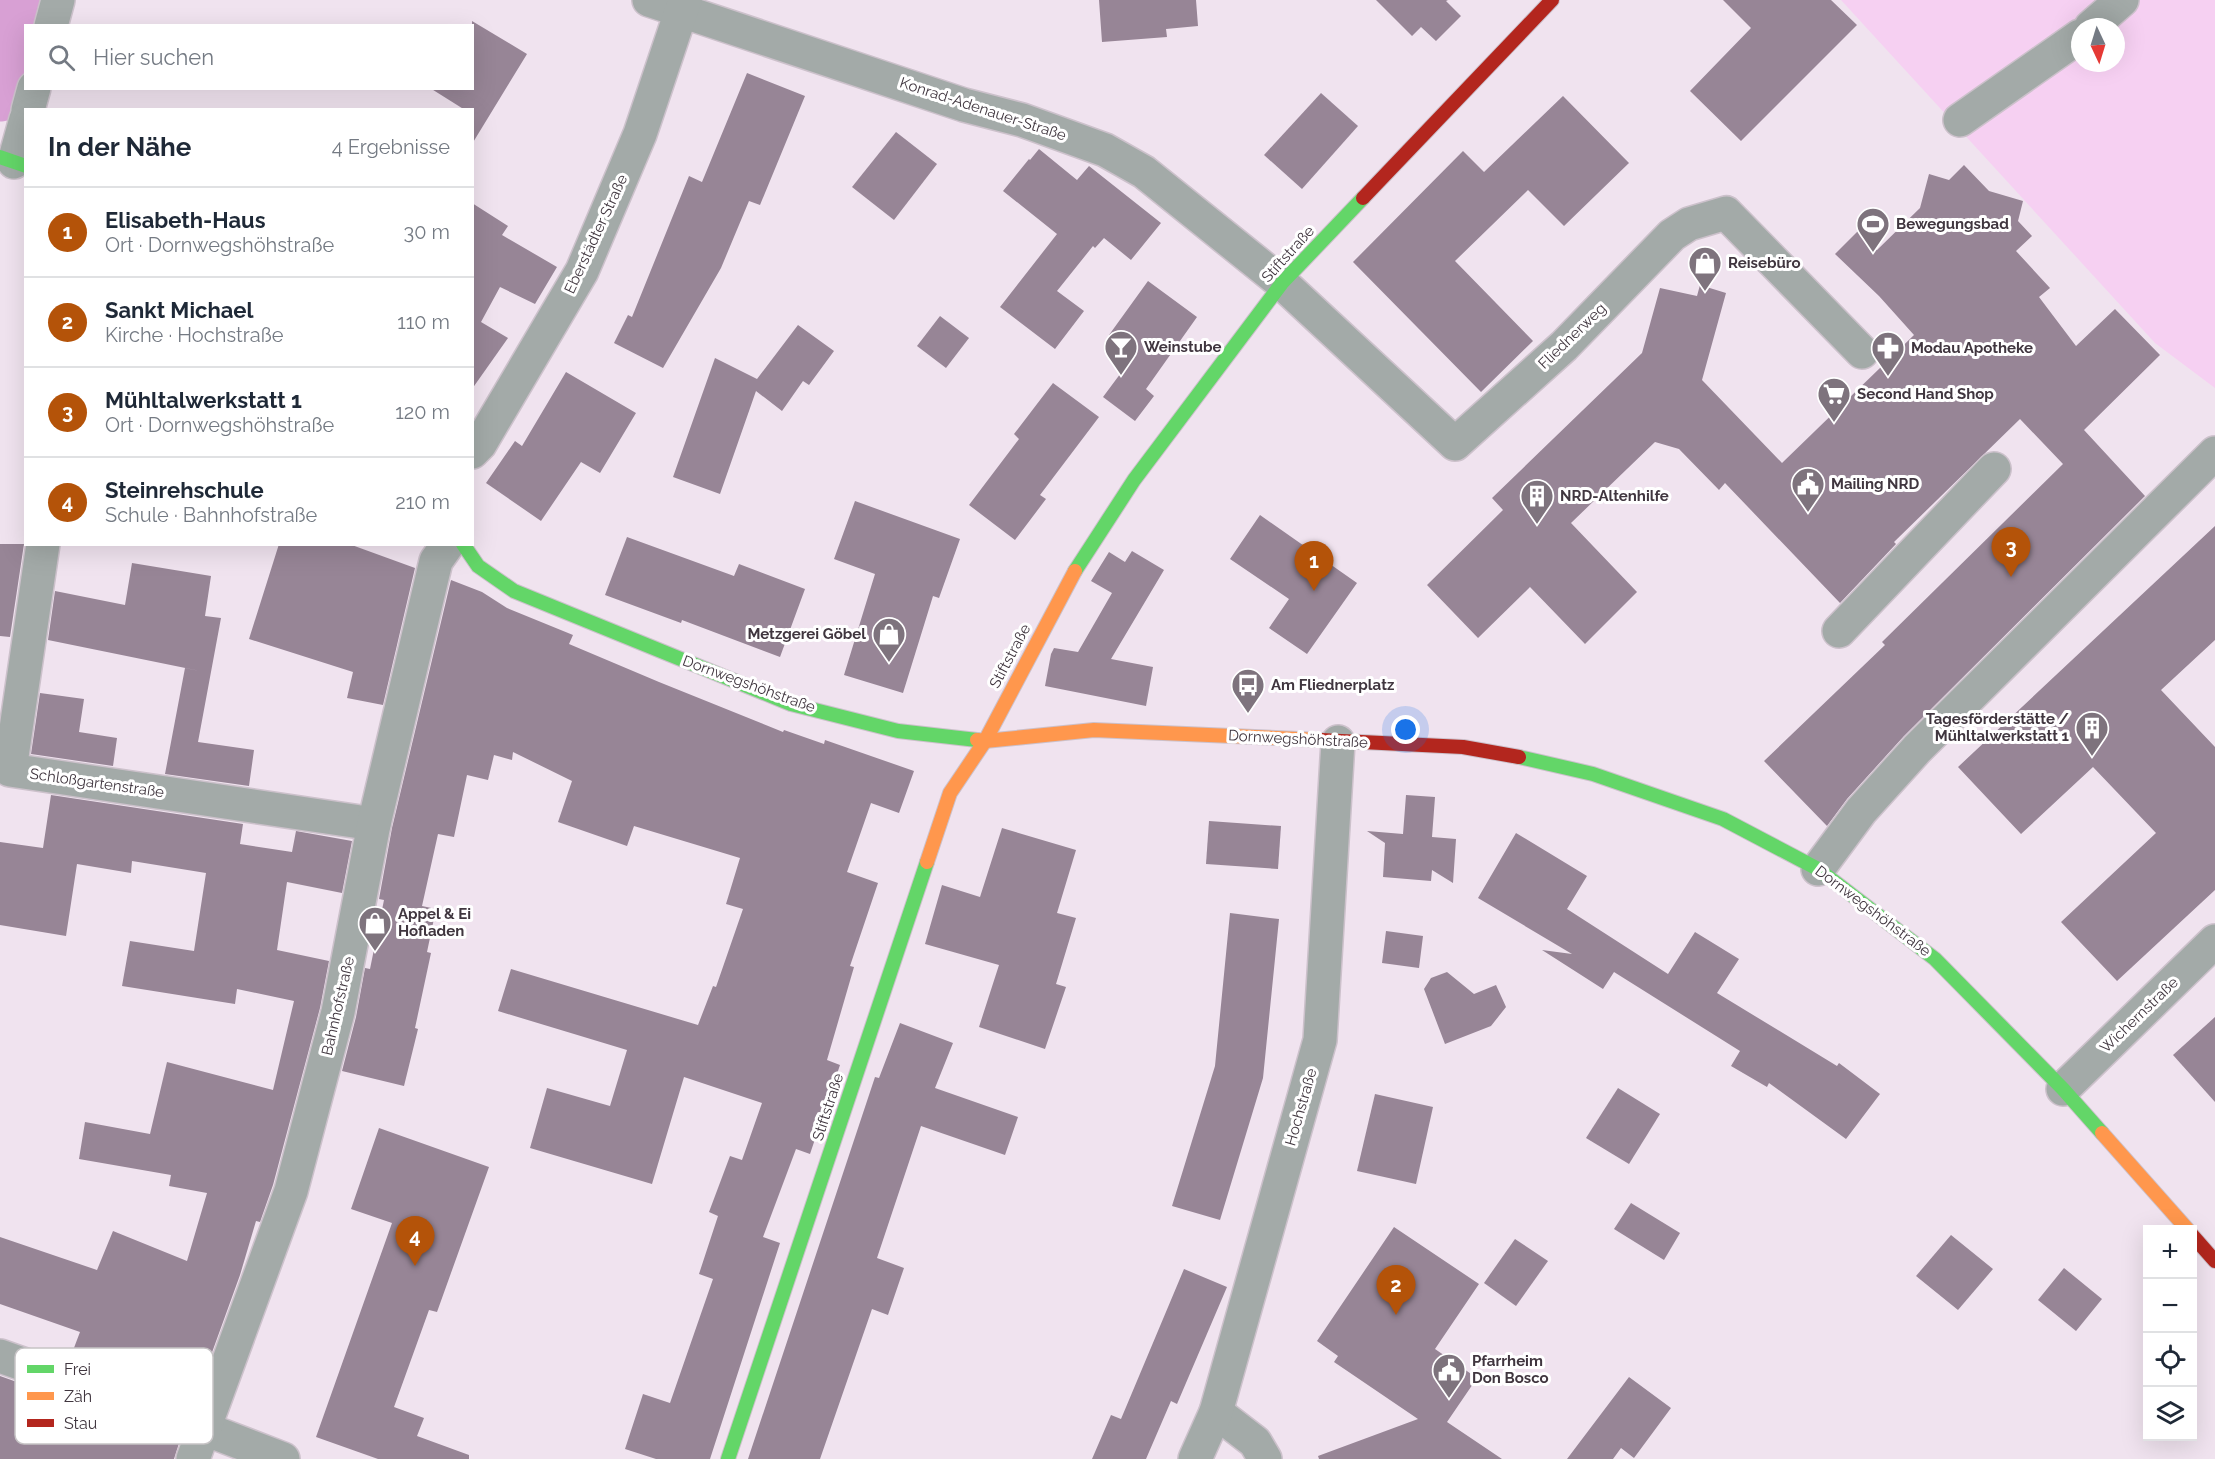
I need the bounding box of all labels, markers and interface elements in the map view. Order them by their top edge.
north arrow [2071,18,2125,72]
search box [24,24,474,90]
icon: search [45,41,78,74]
text: Hier suchen [93,44,214,70]
street label: Konrad-Adenauer-Straße [897,74,1069,145]
text: In der Nähe [48,132,191,162]
text: 4 Ergebnisse [332,135,450,159]
street label: Eberstädter Straße [561,171,632,296]
sports icon: Bewegungsbad [1855,206,1891,253]
text: Elisabeth-Haus [105,207,266,233]
place label: Bewegungsbad [1896,215,2009,233]
text: 1 [63,220,72,244]
text: 30 m [404,220,450,244]
street label: Stiftstraße [1258,222,1318,286]
text: Ort · Dornwegshöhstraße [105,233,334,257]
shop icon: Reisebüro [1687,245,1723,292]
place label: Reisebüro [1728,254,1801,272]
text: Sankt Michael [105,297,253,323]
street label: Fliednerweg [1534,299,1610,373]
text: 2 [62,310,73,334]
text: 110 m [397,310,450,334]
text: Kirche · Hochstraße [105,323,283,347]
bar icon: Weinstube [1103,329,1139,376]
pharmacy icon: Modau Apotheke [1870,330,1906,377]
place label: Weinstube [1144,338,1222,356]
place label: Modau Apotheke [1911,339,2033,357]
supermarket icon: Second Hand Shop [1816,376,1852,423]
place label: Second Hand Shop [1857,385,1994,403]
text: Mühltalwerkstatt 1 [105,387,302,413]
text: 3 [62,400,73,424]
text: 120 m [395,400,450,424]
text: Ort · Dornwegshöhstraße [105,413,334,437]
public building icon: Mailing NRD [1790,466,1826,513]
place label: Mailing NRD [1831,475,1919,493]
text: Steinrehschule [105,477,264,503]
building icon: NRD-Altenhilfe [1519,478,1555,525]
place label: NRD-Altenhilfe [1560,487,1669,505]
text: 4 [62,490,73,514]
text: 210 m [395,490,450,514]
text: Schule · Bahnhofstraße [105,503,317,527]
pin: 3 [1992,528,2030,577]
pin: 1 [1294,542,1334,591]
shop icon: Metzgerei Göbel [871,616,907,663]
street label: Stiftstraße [986,621,1034,691]
place label: Metzgerei Göbel [747,625,866,643]
street label: Dornwegshöhstraße [680,652,818,716]
bus stop icon: Am Fliednerplatz [1230,667,1266,714]
place label: Am Fliednerplatz [1271,676,1394,694]
place label: Tagesförderstätte / Mühltalwerkstatt 1 [1926,710,2070,745]
building icon: Tagesförderstätte / Mühltalwerkstatt 1 [2074,710,2110,757]
your location [1391,715,1420,744]
street label: Dornwegshöhstraße [1228,726,1369,752]
street label: Schloßgartenstraße [29,765,165,801]
street label: Dornwegshöhstraße [1812,862,1934,960]
shop icon: Appel & Ei Hofladen [357,905,393,952]
place label: Appel & Ei Hofladen [398,905,471,940]
street label: Bahnhofstraße [318,955,358,1057]
street label: Wichernstraße [2096,973,2182,1057]
street label: Hochstraße [1281,1066,1321,1148]
street label: Stiftstraße [809,1071,847,1143]
pin: 4 [396,1216,434,1266]
map controls [2143,1225,2197,1441]
button: + [2143,1225,2197,1279]
pin: 2 [1376,1266,1416,1315]
button: − [2143,1279,2197,1333]
button: locate [2143,1333,2197,1387]
legend [15,1348,213,1444]
public building icon: Pfarrheim Don Bosco [1431,1352,1467,1399]
place label: Pfarrheim Don Bosco [1472,1352,1549,1387]
text: Frei [64,1360,91,1379]
text: Zäh [64,1387,92,1406]
button: layers [2143,1387,2197,1441]
text: Stau [64,1414,97,1433]

